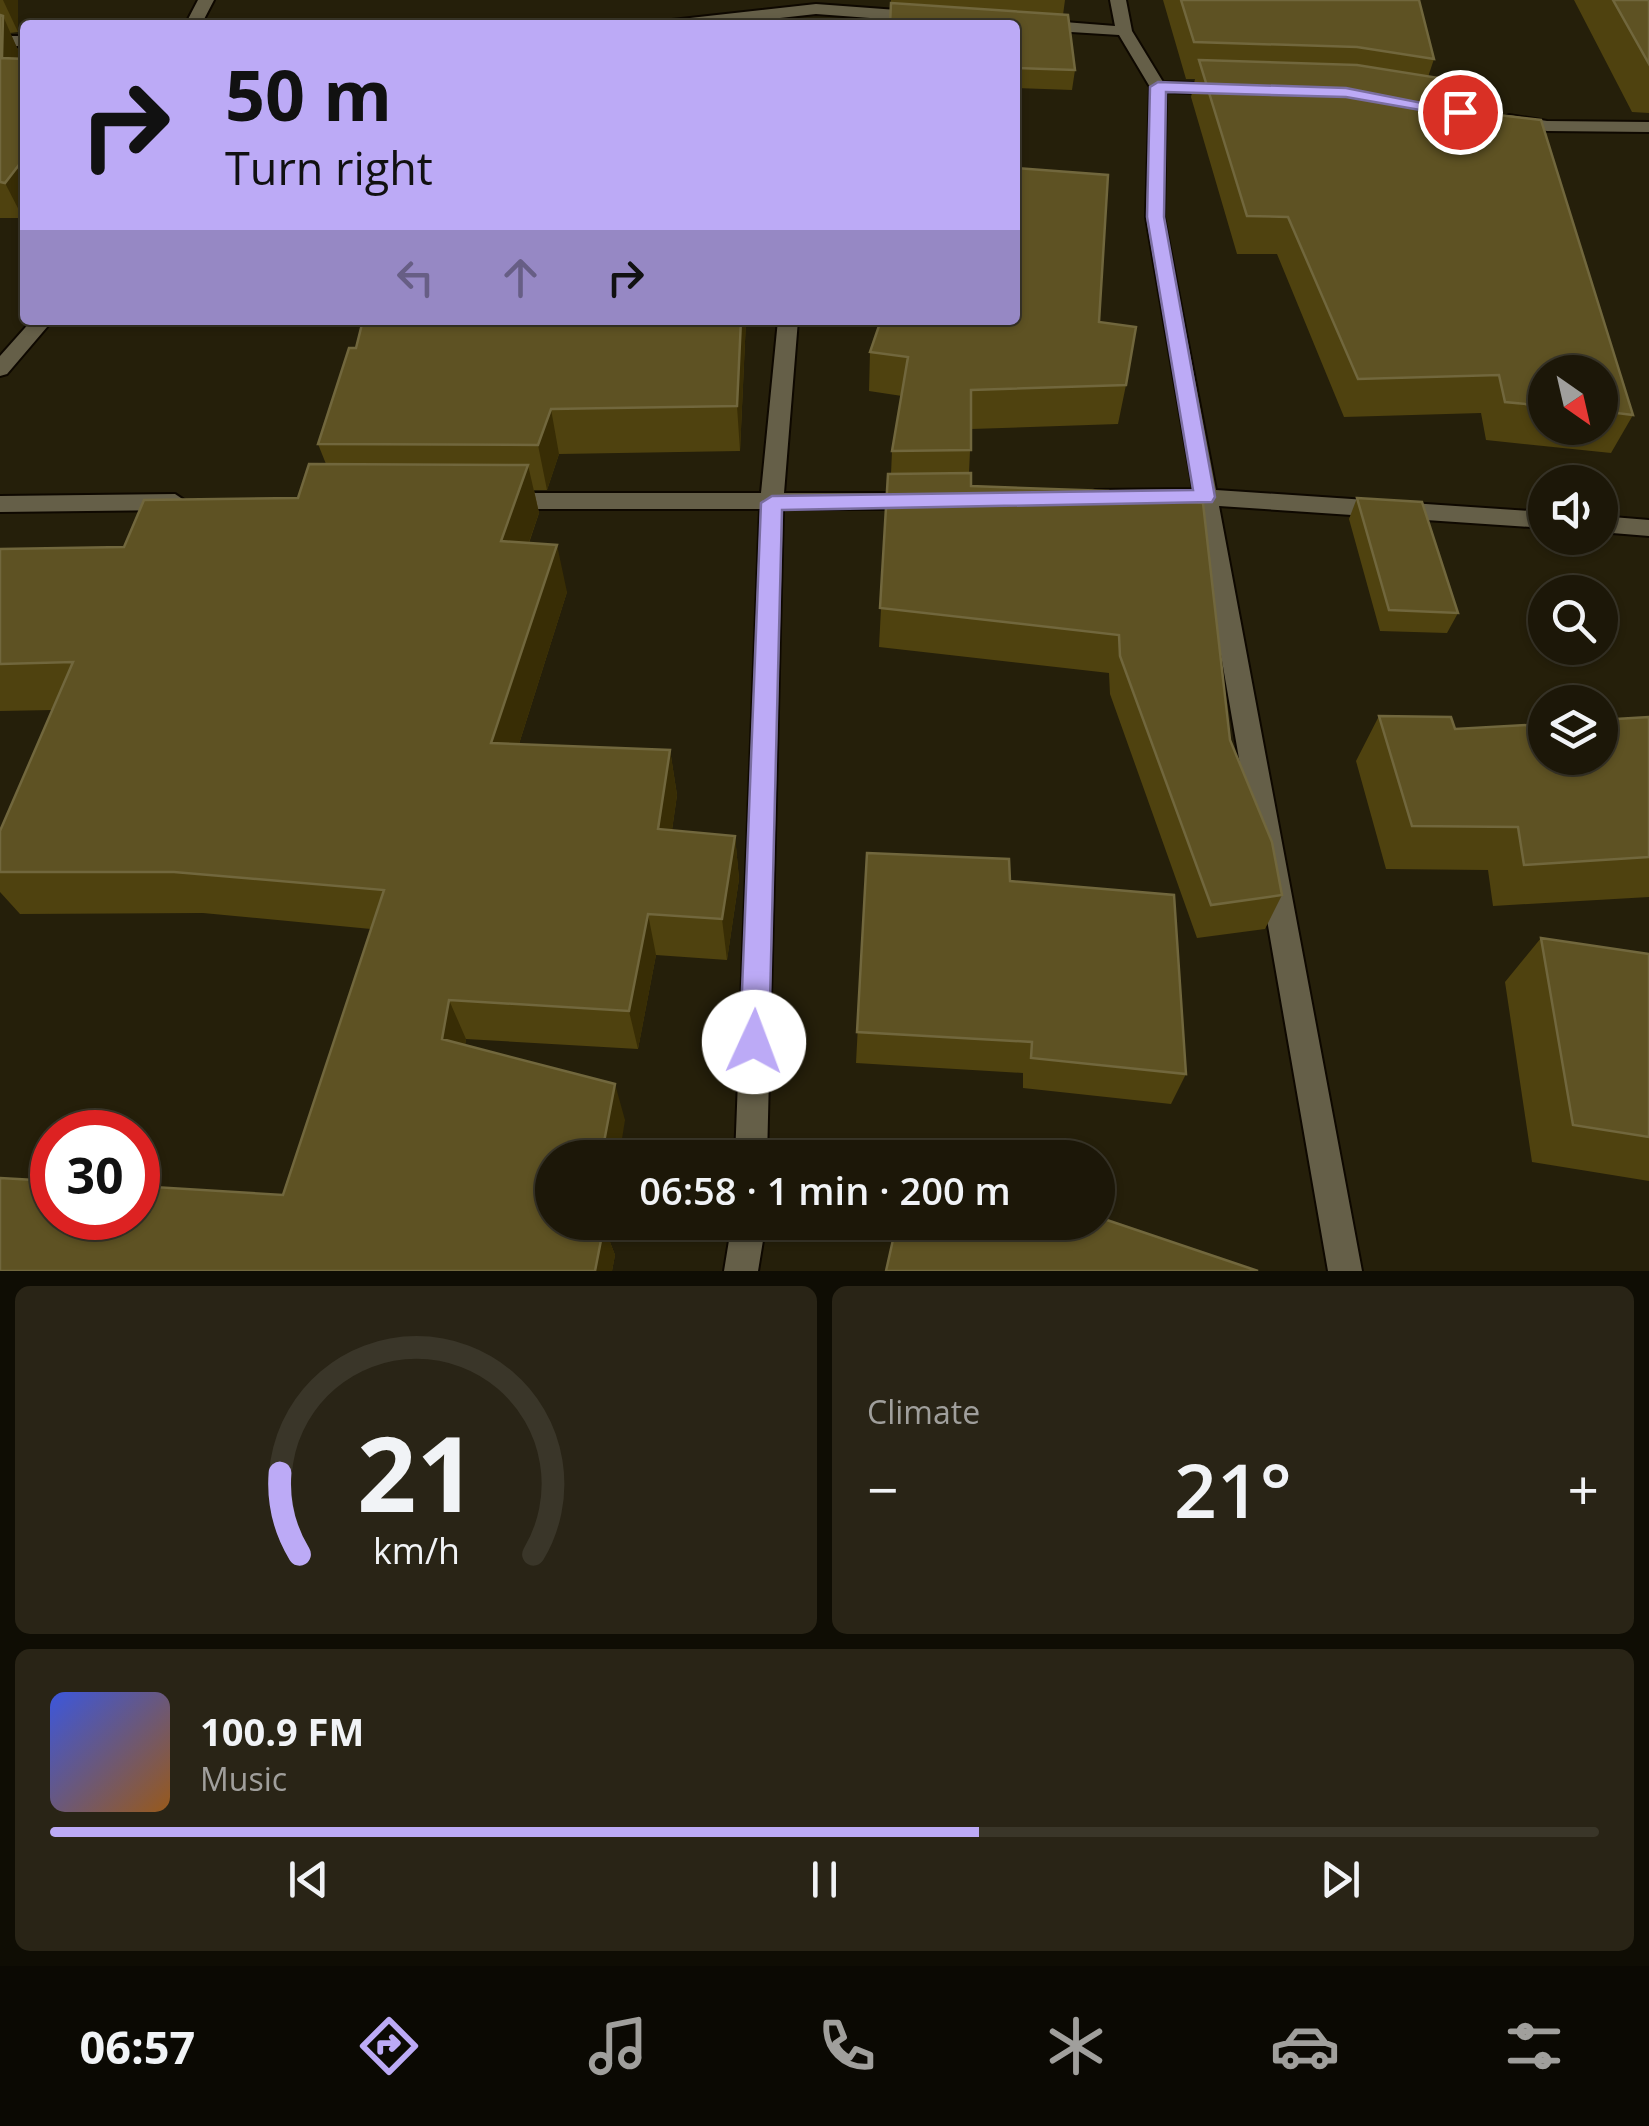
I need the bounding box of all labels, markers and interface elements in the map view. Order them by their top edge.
text: 50 m [225,46,392,142]
icon: right [60,60,190,190]
pin [1418,70,1503,155]
icon: arrive [1433,85,1488,140]
text: Turn right [225,137,433,198]
icon: left [388,250,443,305]
icon: ahead [493,250,548,305]
icon: right [598,250,653,305]
north arrow [1528,355,1618,445]
map controls [1528,355,1618,775]
button: sound [1528,465,1618,555]
button: search [1528,575,1618,665]
button: layers [1528,685,1618,775]
position arrow [702,990,806,1094]
speed limit sign: 30 [30,1110,160,1240]
text: 06:58 · 1 min · 200 m [639,1164,1011,1216]
text: Climate [867,1390,980,1433]
text: 21 [357,1401,475,1542]
text: 21° [1174,1438,1292,1540]
text: − [867,1451,898,1526]
text: + [1568,1451,1599,1526]
text: km/h [373,1526,459,1574]
text: 100.9 FM [200,1705,364,1757]
text: Music [200,1757,287,1800]
icon: previous [281,1852,336,1907]
icon: pause [797,1852,852,1907]
icon: next [1313,1852,1368,1907]
icon: directions [354,2011,424,2081]
icon: music [583,2011,653,2081]
icon: phone [812,2011,882,2081]
icon: climate [1041,2011,1111,2081]
icon: car [1270,2011,1340,2081]
icon: filters [1499,2011,1569,2081]
text: 06:57 [80,2016,195,2077]

